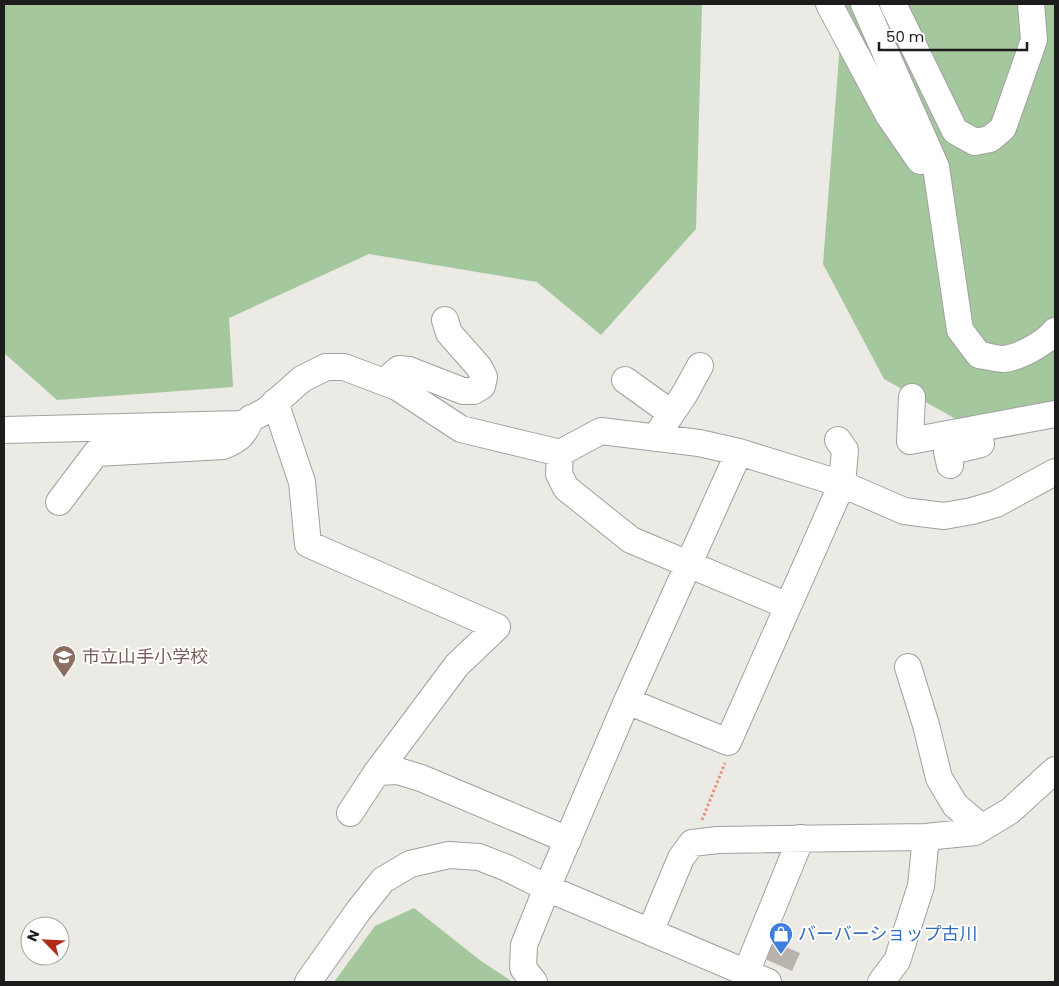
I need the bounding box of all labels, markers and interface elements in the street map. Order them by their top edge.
scale bar [879,20,1026,52]
text: 50 m [886,26,924,47]
school or university icon: 市立山手小学校 [51,644,77,678]
place label: 市立山手小学校 [82,644,208,669]
north arrow [20,916,70,966]
shop icon: バーバーショップ古川 [768,921,794,955]
place label: バーバーショップ古川 [798,921,977,946]
text: N [22,927,44,945]

